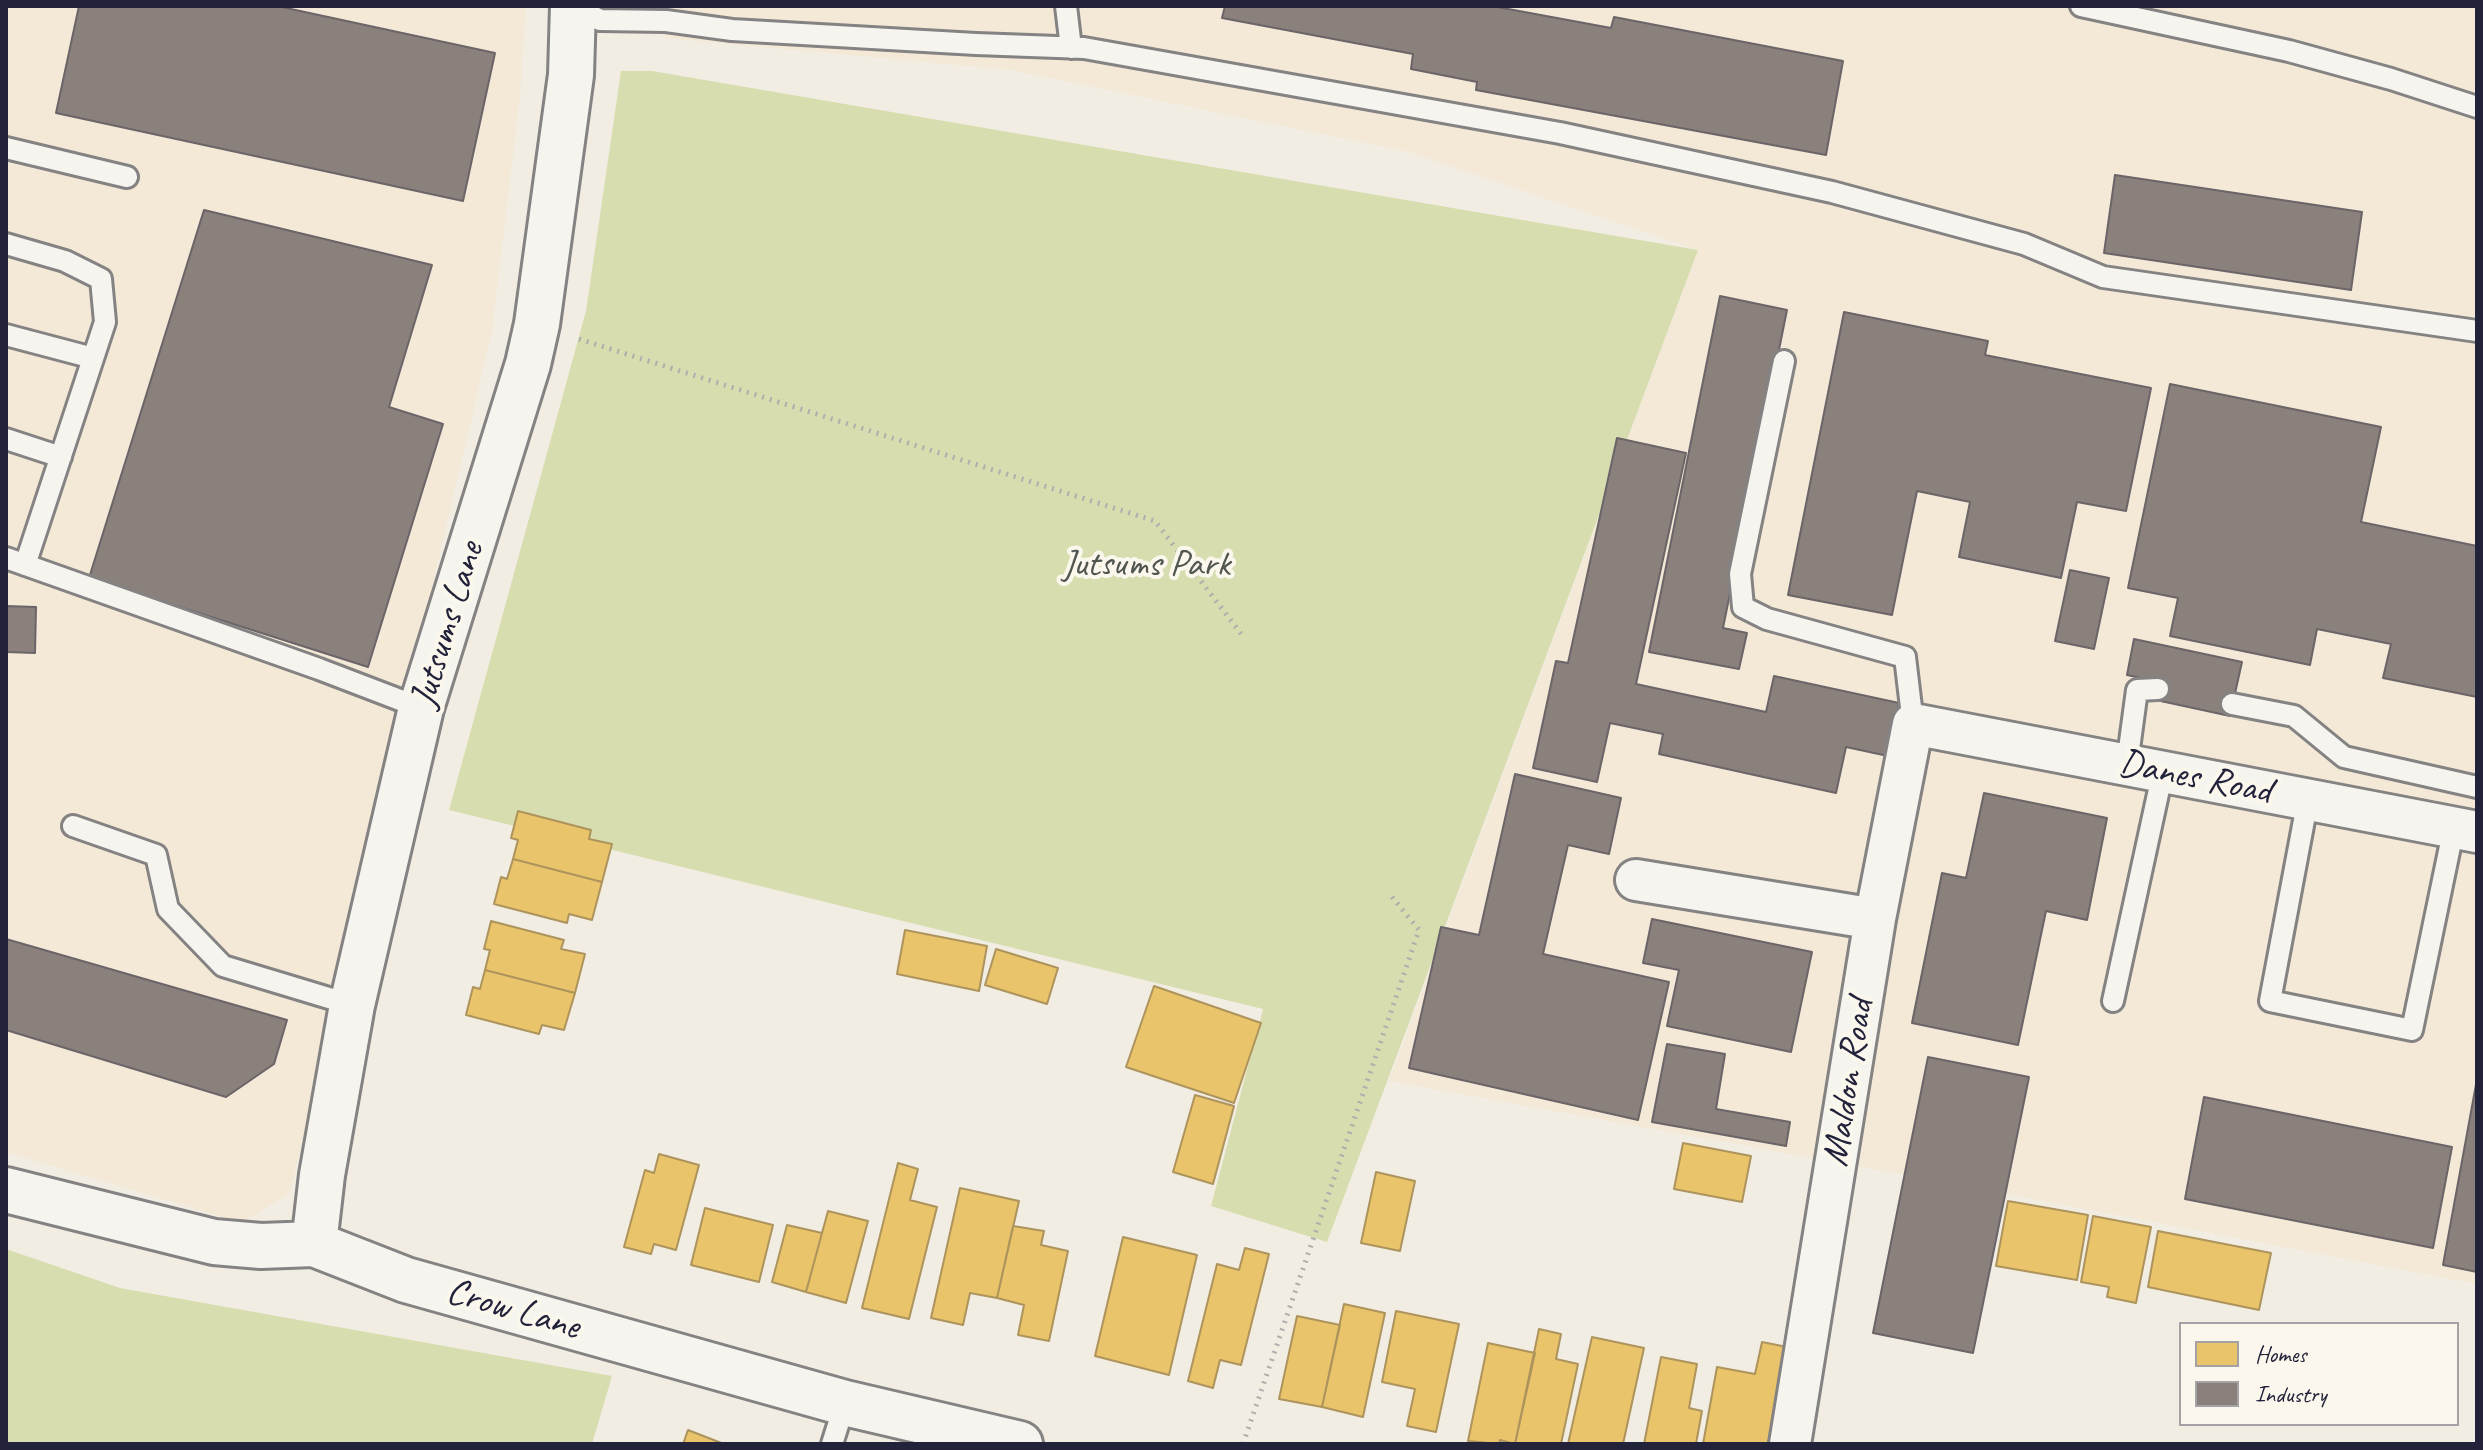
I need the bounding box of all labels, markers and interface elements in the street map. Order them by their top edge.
street label: Jutsums Lane [401,537,495,713]
park label: Jutsums Park [1062,542,1230,588]
street label: Danes Road [2115,741,2275,815]
street label: Maldon Road [1813,996,1885,1170]
street label: Crow Lane [441,1269,585,1351]
legend [2179,1322,2459,1426]
text: Homes [2255,1339,2306,1369]
text: Industry [2255,1379,2326,1409]

